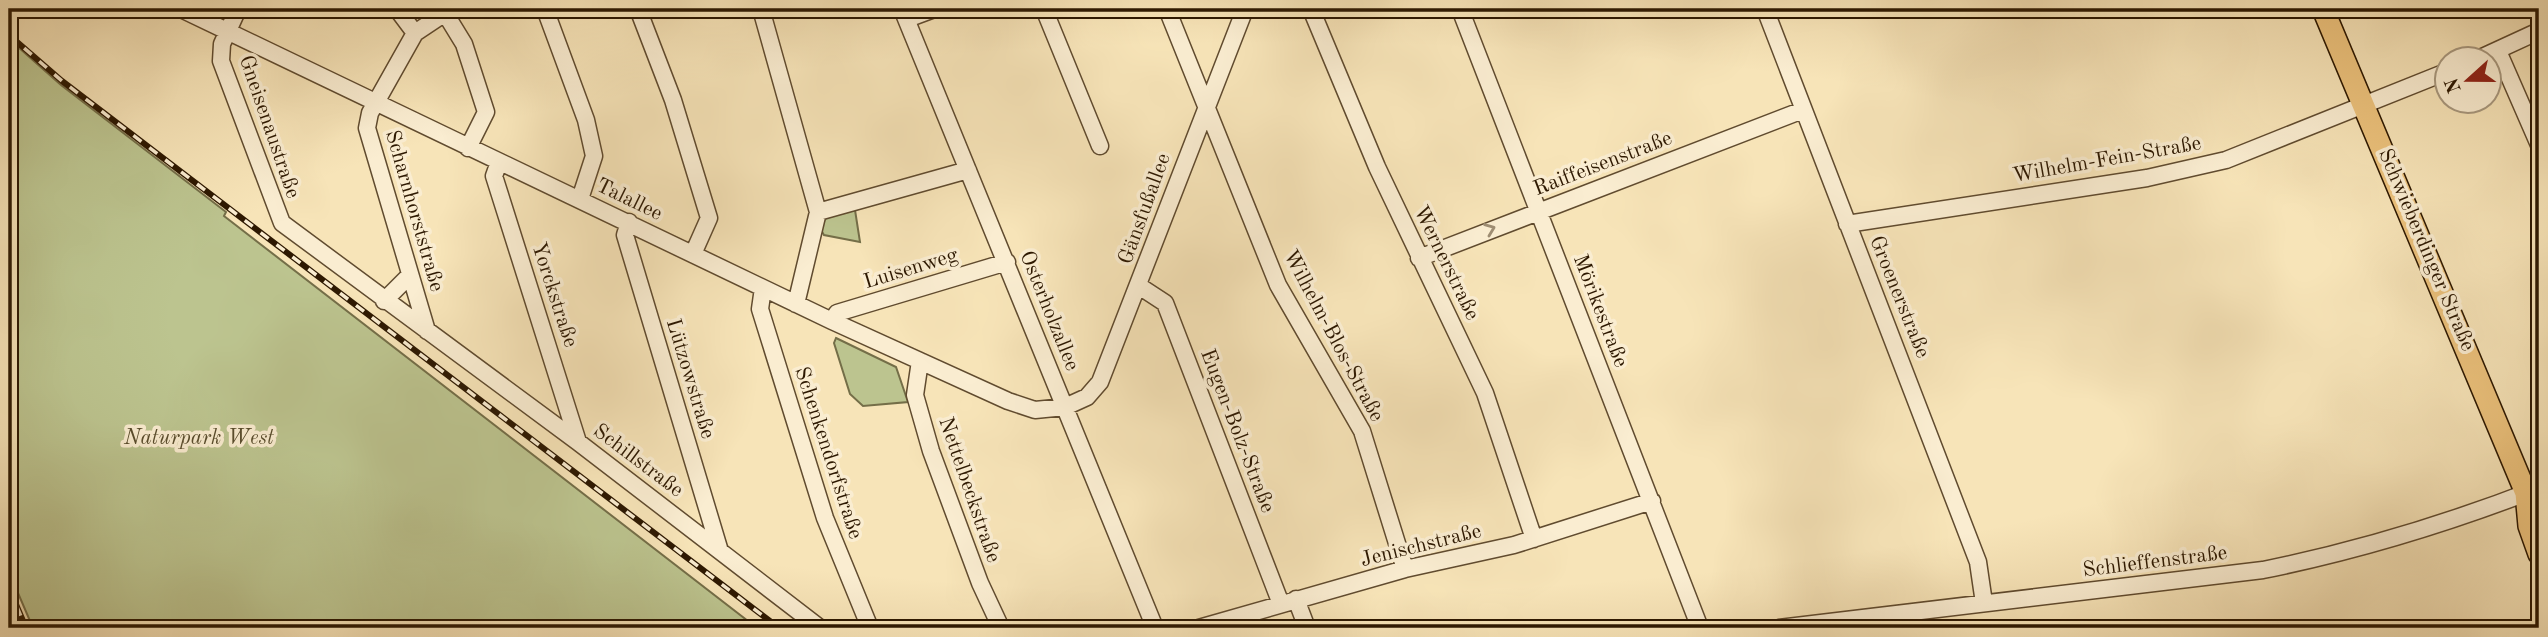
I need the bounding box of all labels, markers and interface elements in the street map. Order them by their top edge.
north arrow [2432,46,2502,116]
street label: Gneisenaustraße [235,53,303,201]
text: N [2443,75,2466,95]
street label: Scharnhorststraße [381,128,447,294]
street label: Raiffeisenstraße [1531,128,1675,200]
street label: Wilhelm-Fein-Straße [2011,133,2203,187]
street label: Schwieberdinger Straße [2374,146,2478,354]
street label: Gänsfußallee [1115,151,1175,267]
street label: Talallee [592,175,666,225]
street label: Wernerstraße [1409,202,1483,324]
one-way arrow [1484,224,1496,238]
street label: Groenerstraße [1865,233,1933,361]
street label: Yorckstraße [527,240,581,350]
street label: Luisenweg [861,245,961,293]
street label: Wilhelm-Blos-Straße [1279,247,1387,425]
street label: Osterholzallee [1015,248,1083,374]
street label: Mörikestraße [1569,252,1631,370]
street label: Lützowstraße [662,316,718,442]
street label: Eugen-Bolz-Straße [1196,346,1278,516]
street label: Schenkendorfstraße [790,364,866,542]
street label: Nettelbeckstraße [934,414,1004,566]
street label: Schillstraße [589,420,687,502]
park label: Naturpark West [123,428,274,449]
street label: Jenischstraße [1358,521,1484,571]
street label: Schlieffenstraße [2081,543,2229,581]

